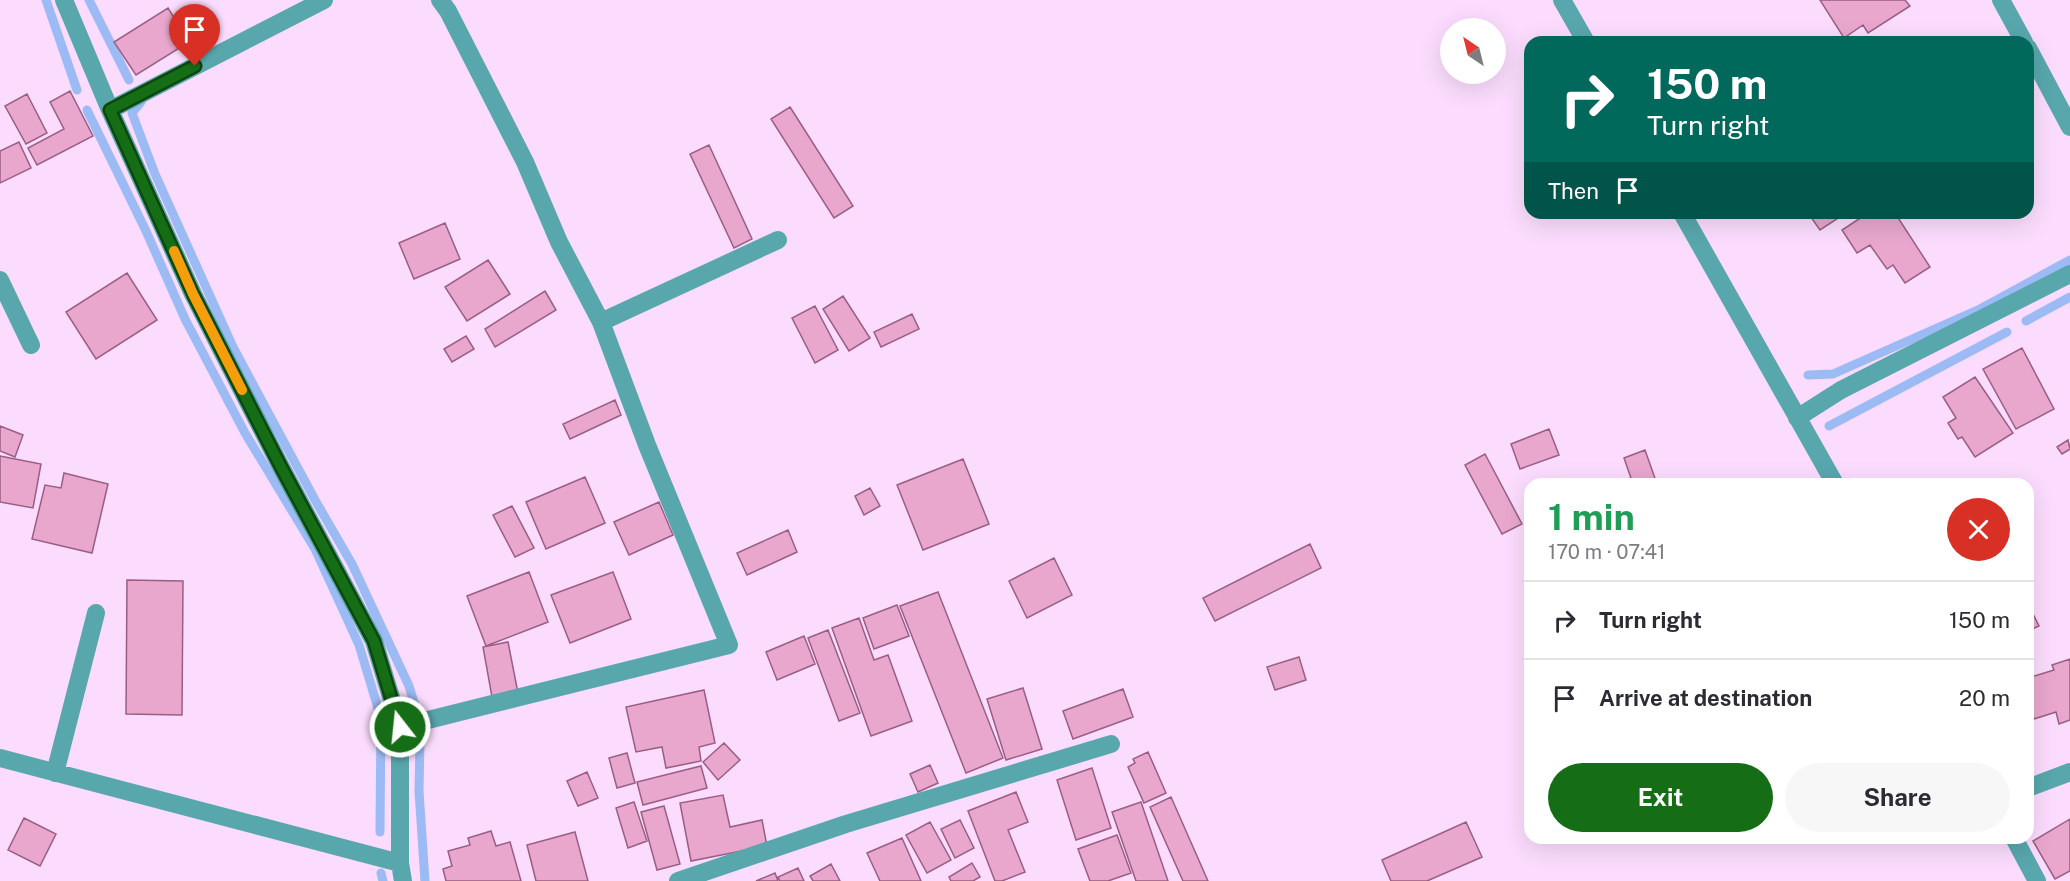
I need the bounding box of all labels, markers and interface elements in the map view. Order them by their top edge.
pin [169,4,220,66]
icon: arrive [178,13,211,46]
north arrow [1440,18,1506,84]
map controls [1440,18,1506,84]
text: 150 m [1647,59,1767,108]
icon: right [1548,60,1626,138]
text: Turn right [1647,109,1770,141]
icon: arrive [1611,174,1644,207]
text: Then [1548,178,1599,204]
text: 1 min [1548,496,1635,538]
button: close [1947,498,2010,561]
text: 170 m · 07:41 [1548,540,1665,564]
icon: right [1548,604,1581,637]
text: Turn right [1599,607,1702,633]
text: 150 m [1949,607,2010,633]
icon: arrive [1548,682,1581,715]
text: Arrive at destination [1599,685,1812,711]
text: 20 m [1959,685,2010,711]
position arrow [368,695,432,759]
button: Exit [1548,763,1773,832]
button: Share [1785,763,2010,832]

